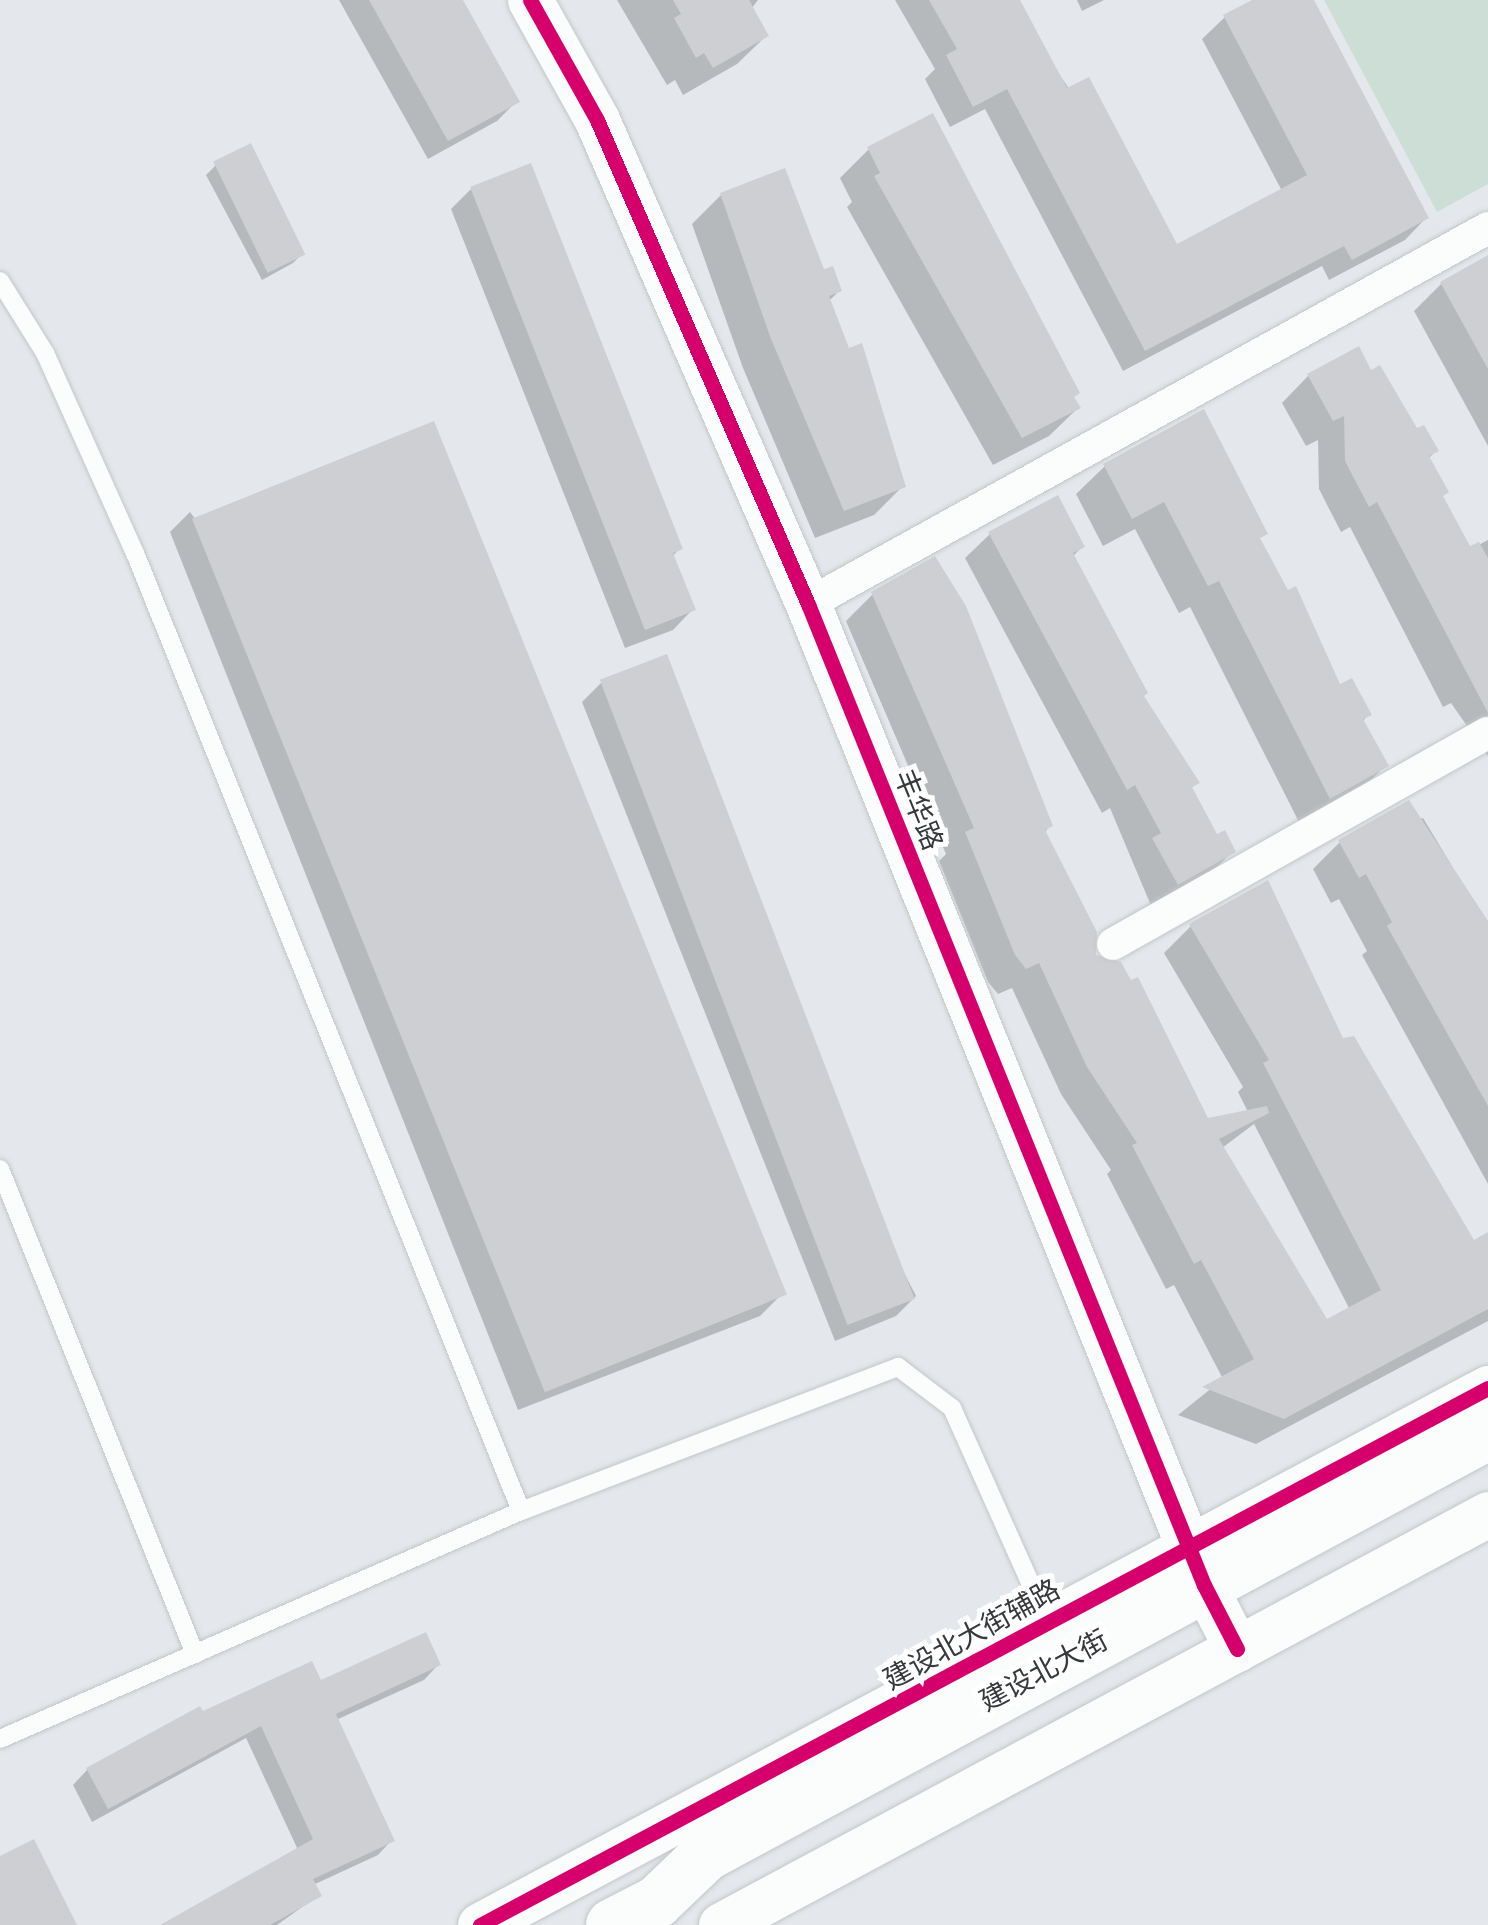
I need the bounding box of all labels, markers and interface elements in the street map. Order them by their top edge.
street label: 丰华路 [887,765,949,855]
street label: 建设北大街辅路 [878,1573,1066,1697]
street label: 建设北大街 [974,1623,1114,1719]

